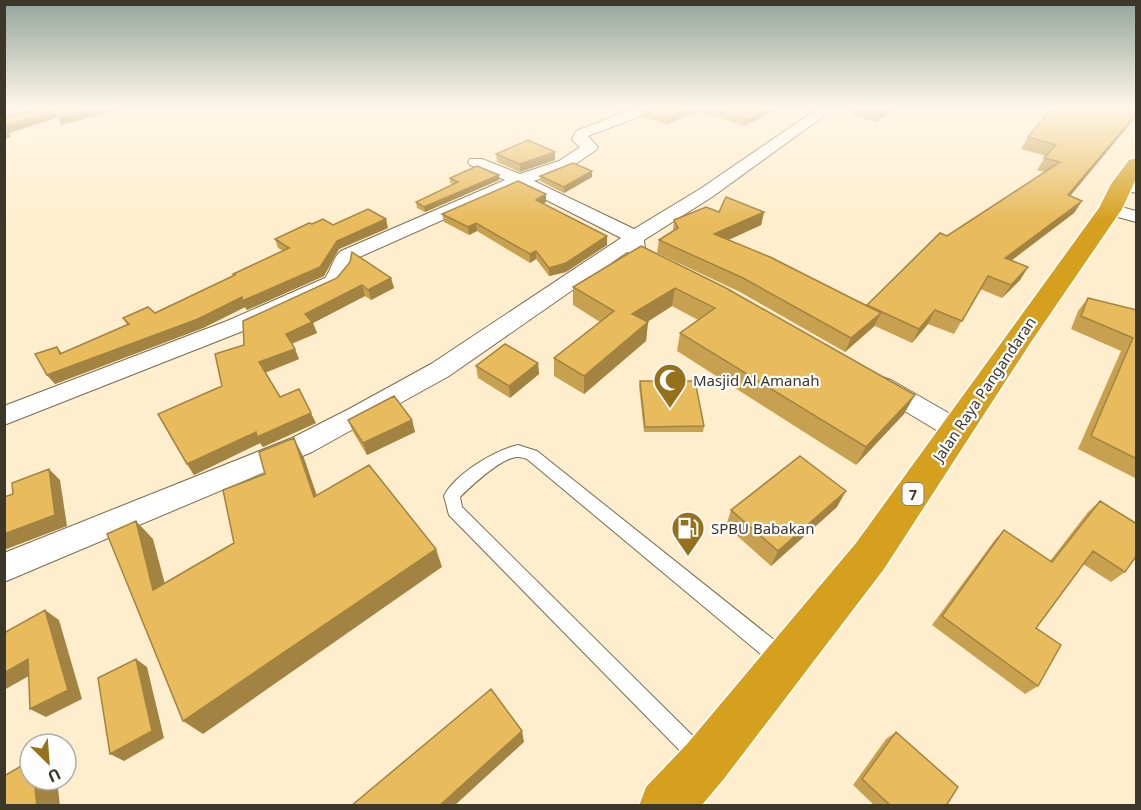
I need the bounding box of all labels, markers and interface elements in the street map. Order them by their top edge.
street label: Jalan Raya Pangandaran [927,313,1040,467]
mosque icon: Masjid Al Amanah [652,362,688,409]
place label: Masjid Al Amanah [693,370,819,390]
road number: 7 [902,483,924,505]
fuel station icon: SPBU Babakan [670,510,706,557]
place label: SPBU Babakan [711,518,814,538]
north arrow [18,732,78,792]
text: U [44,763,64,788]

